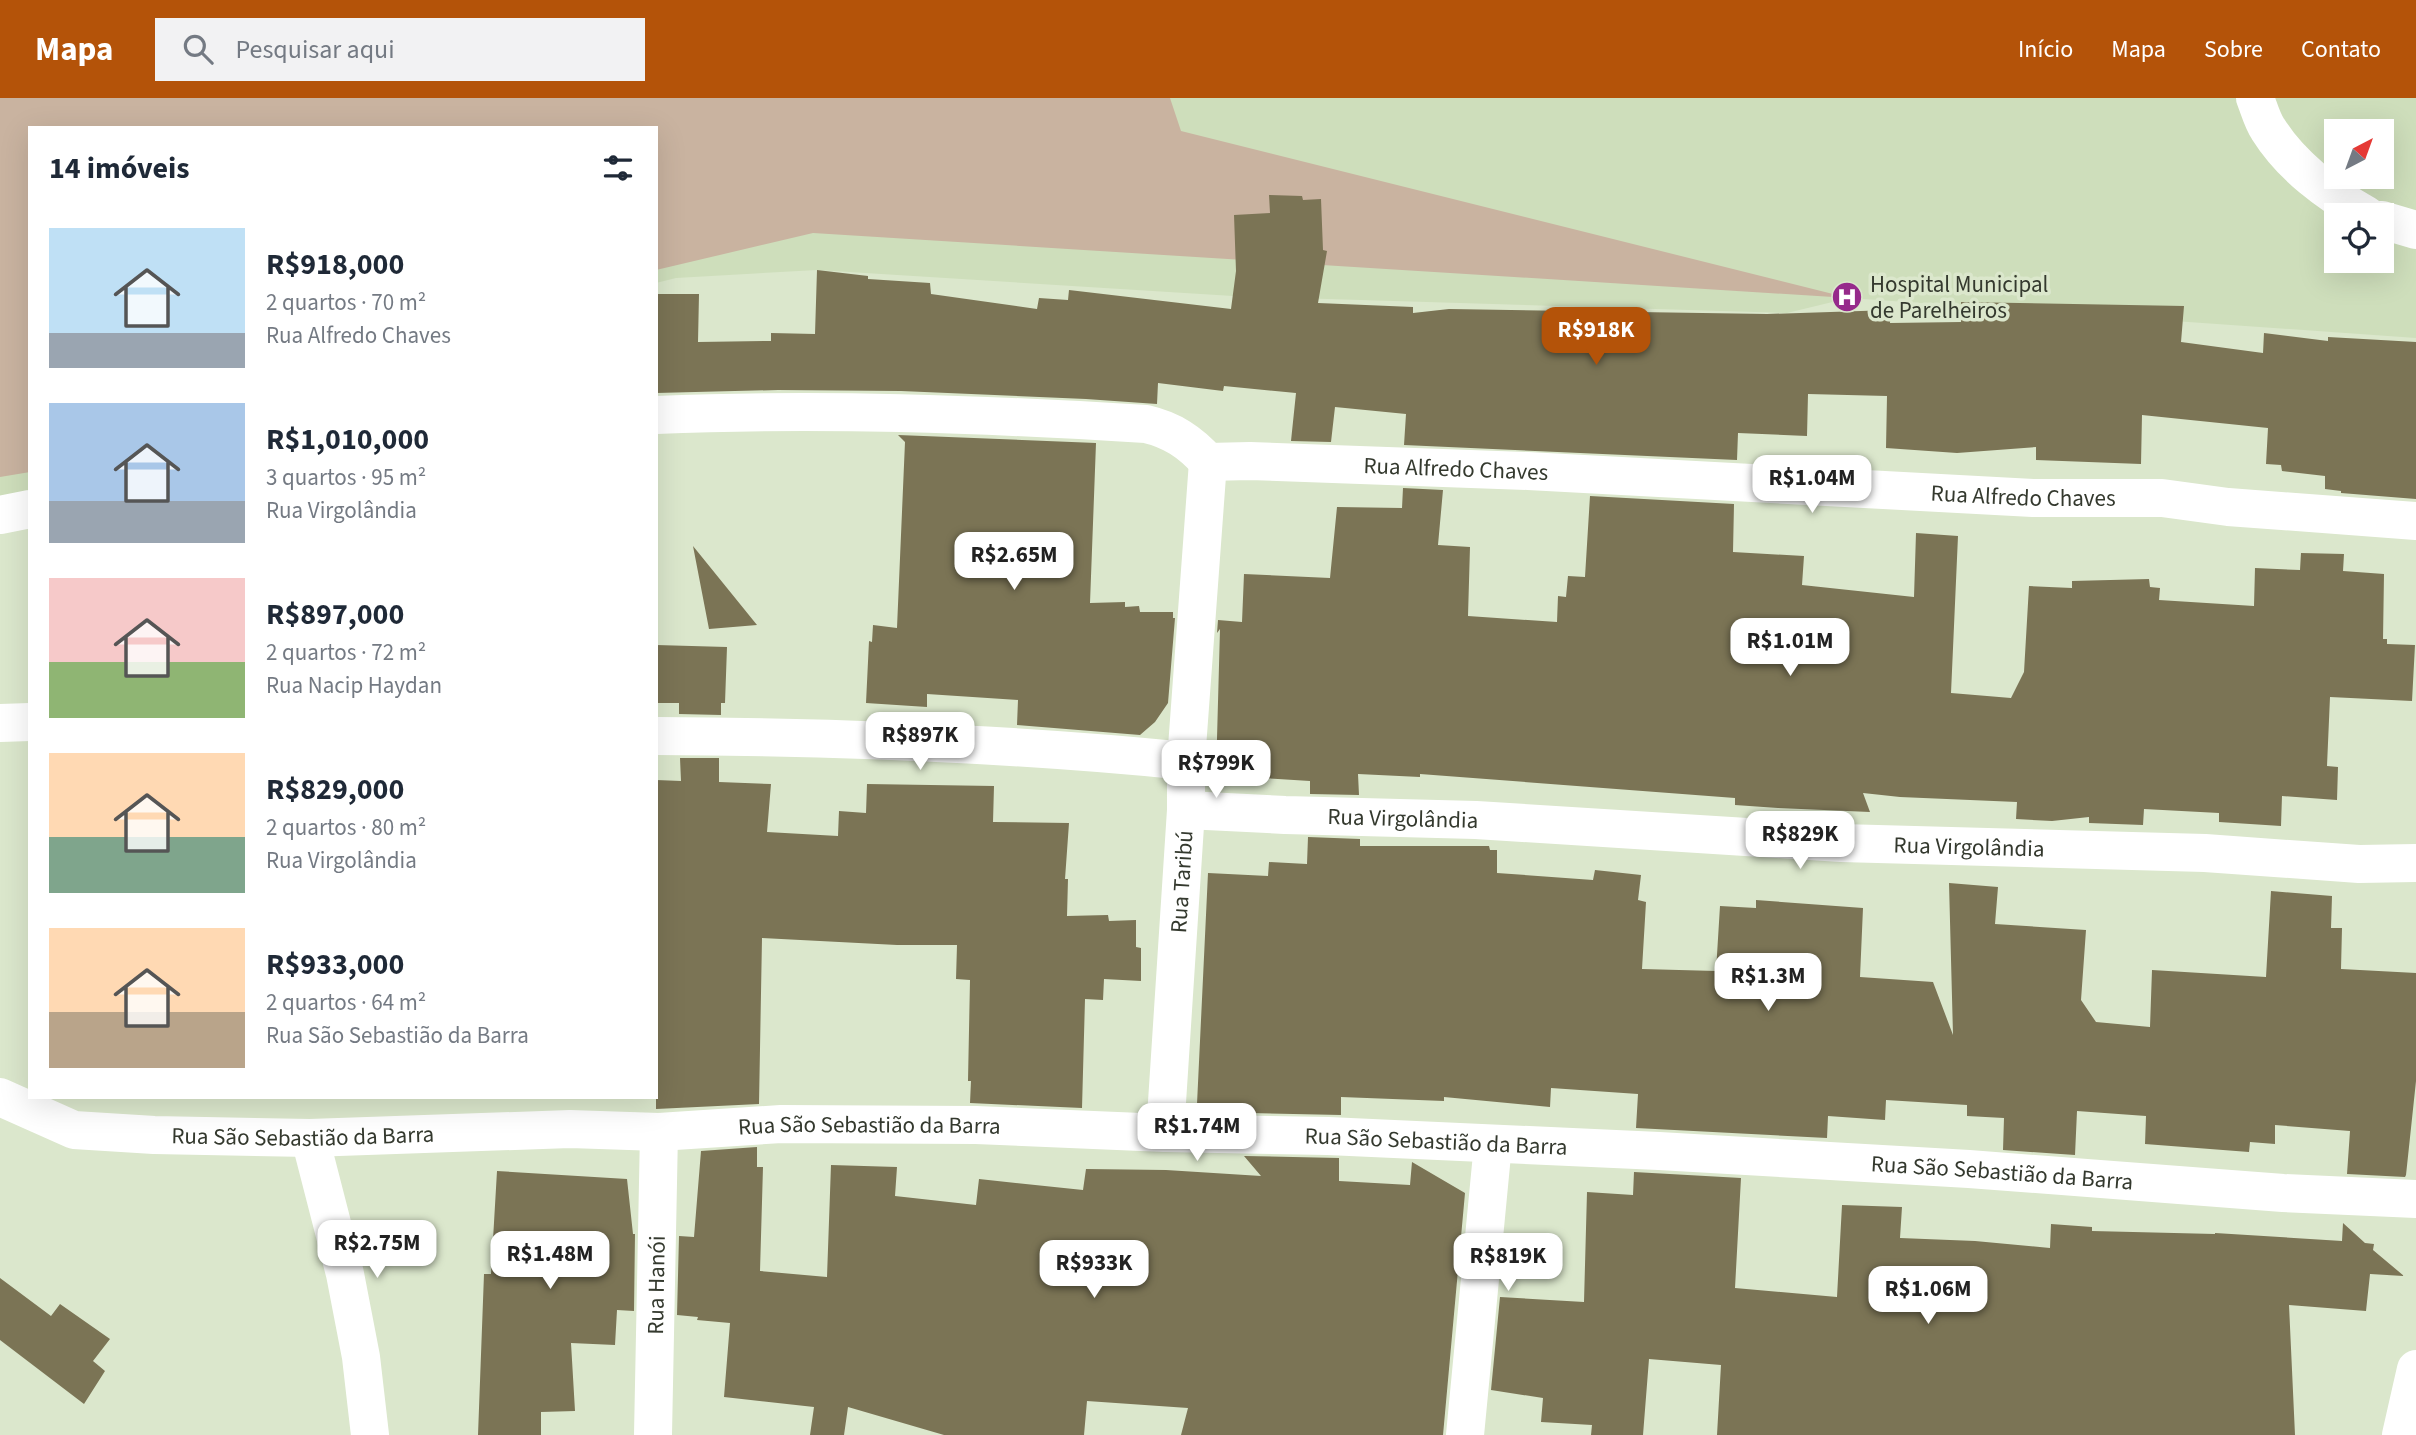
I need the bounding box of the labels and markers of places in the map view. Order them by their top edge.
place label: Hospital Municipal de Parelheiros [1870,268,2048,327]
hospital icon: Hospital Municipal de Parelheiros [1830,280,1864,314]
pin: R$918K [1539,308,1653,367]
pin: R$1.04M [1747,456,1877,515]
pin: R$2.65M [949,532,1079,592]
pin: R$1.01M [1725,618,1855,678]
pin: R$897K [863,712,977,772]
pin: R$799K [1159,740,1273,800]
pin: R$829K [1743,812,1857,871]
pin: R$1.3M [1711,954,1825,1013]
pin: R$1.74M [1132,1104,1262,1163]
pin: R$2.75M [312,1220,442,1280]
pin: R$1.48M [485,1232,615,1291]
pin: R$819K [1451,1234,1565,1293]
pin: R$933K [1037,1240,1151,1300]
pin: R$1.06M [1863,1266,1993,1326]

